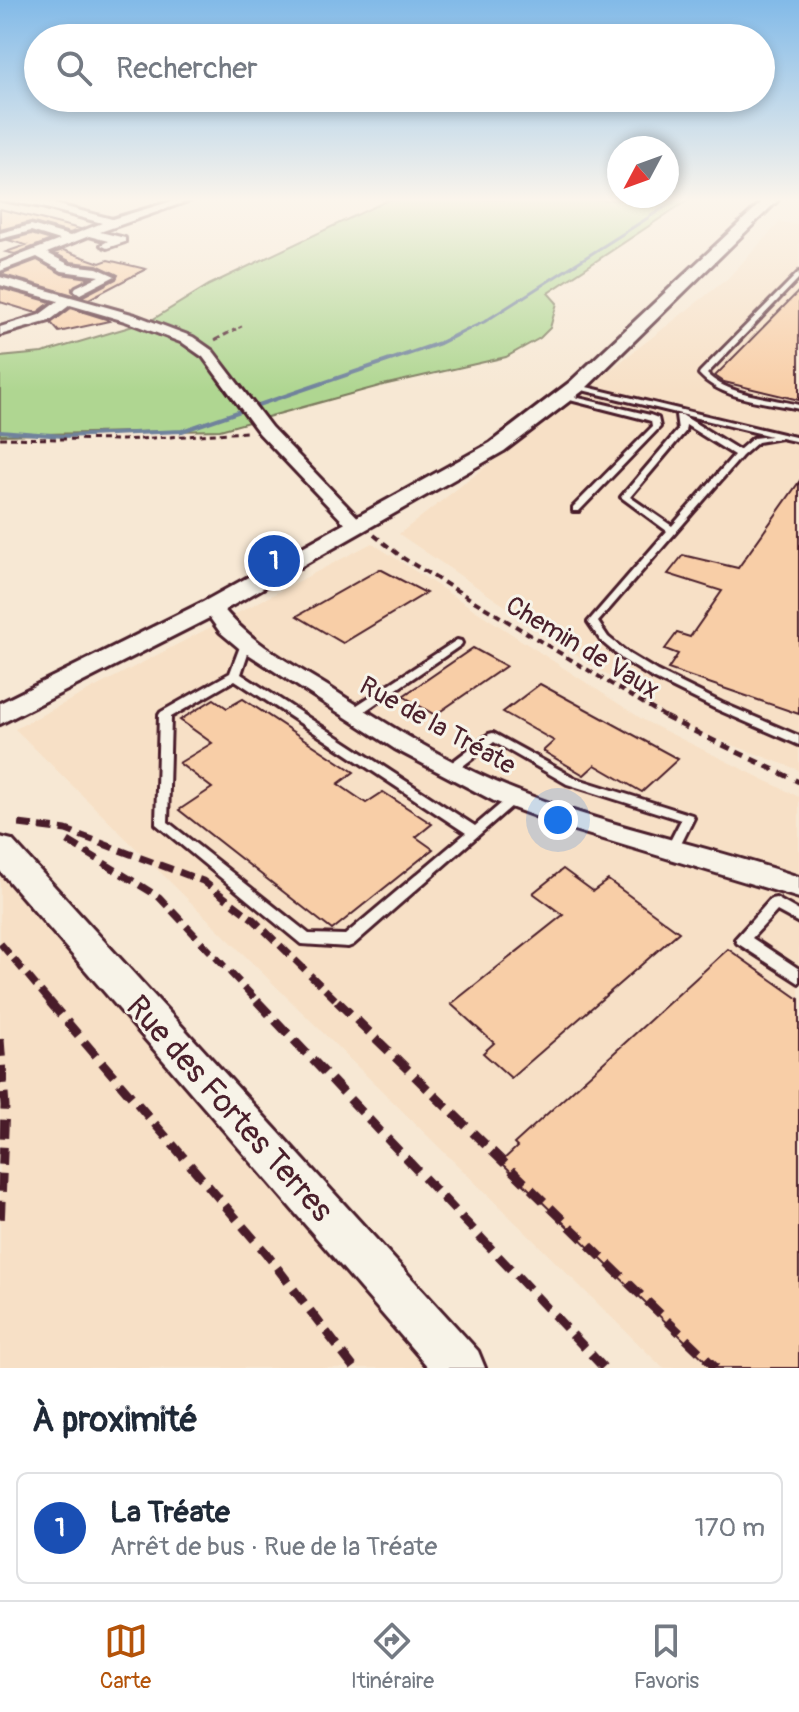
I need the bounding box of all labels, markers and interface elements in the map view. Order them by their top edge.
search box [24,24,775,112]
icon: search [52,46,96,90]
text: Rechercher [116,50,258,87]
north arrow [607,136,679,208]
pin: 1 [248,531,300,591]
street label: Chemin de Vaux [500,590,665,706]
street label: Rue de la Tréate [354,670,521,782]
your location [538,800,578,840]
street label: Rue des Fortes Terres [117,987,341,1230]
text: À proximité [32,1399,198,1442]
text: La Tréate [110,1494,230,1531]
text: 1 [55,1512,65,1544]
text: 170 m [695,1512,765,1544]
text: Arrêt de bus · Rue de la Tréate [110,1531,437,1563]
tab: Carte [100,1619,151,1695]
tab: Itinéraire [351,1619,434,1695]
tab: Favoris [634,1619,699,1695]

